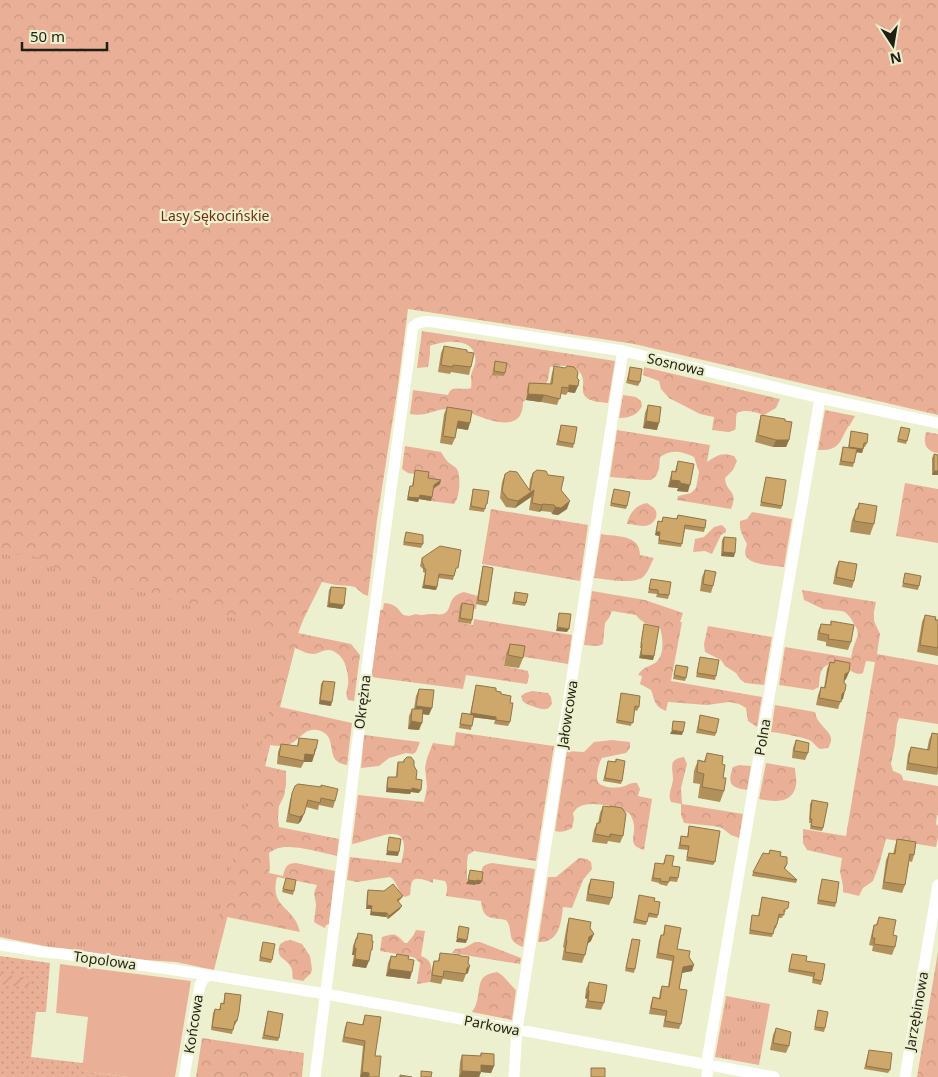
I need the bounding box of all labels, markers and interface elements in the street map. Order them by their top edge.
scale bar [22,20,108,52]
north arrow [868,20,918,70]
text: 50 m [30,26,65,46]
text: N [888,48,903,69]
park label: Lasy Sękocińskie [161,206,270,225]
street label: Sosnowa [645,348,707,380]
street label: Okrężna [349,674,375,730]
street label: Jałowcowa [552,679,582,751]
street label: Polna [749,717,775,757]
street label: Topolowa [72,946,138,974]
street label: Jarzębinowa [899,970,932,1054]
street label: Końcowa [179,993,207,1055]
street label: Parkowa [462,1010,522,1040]

